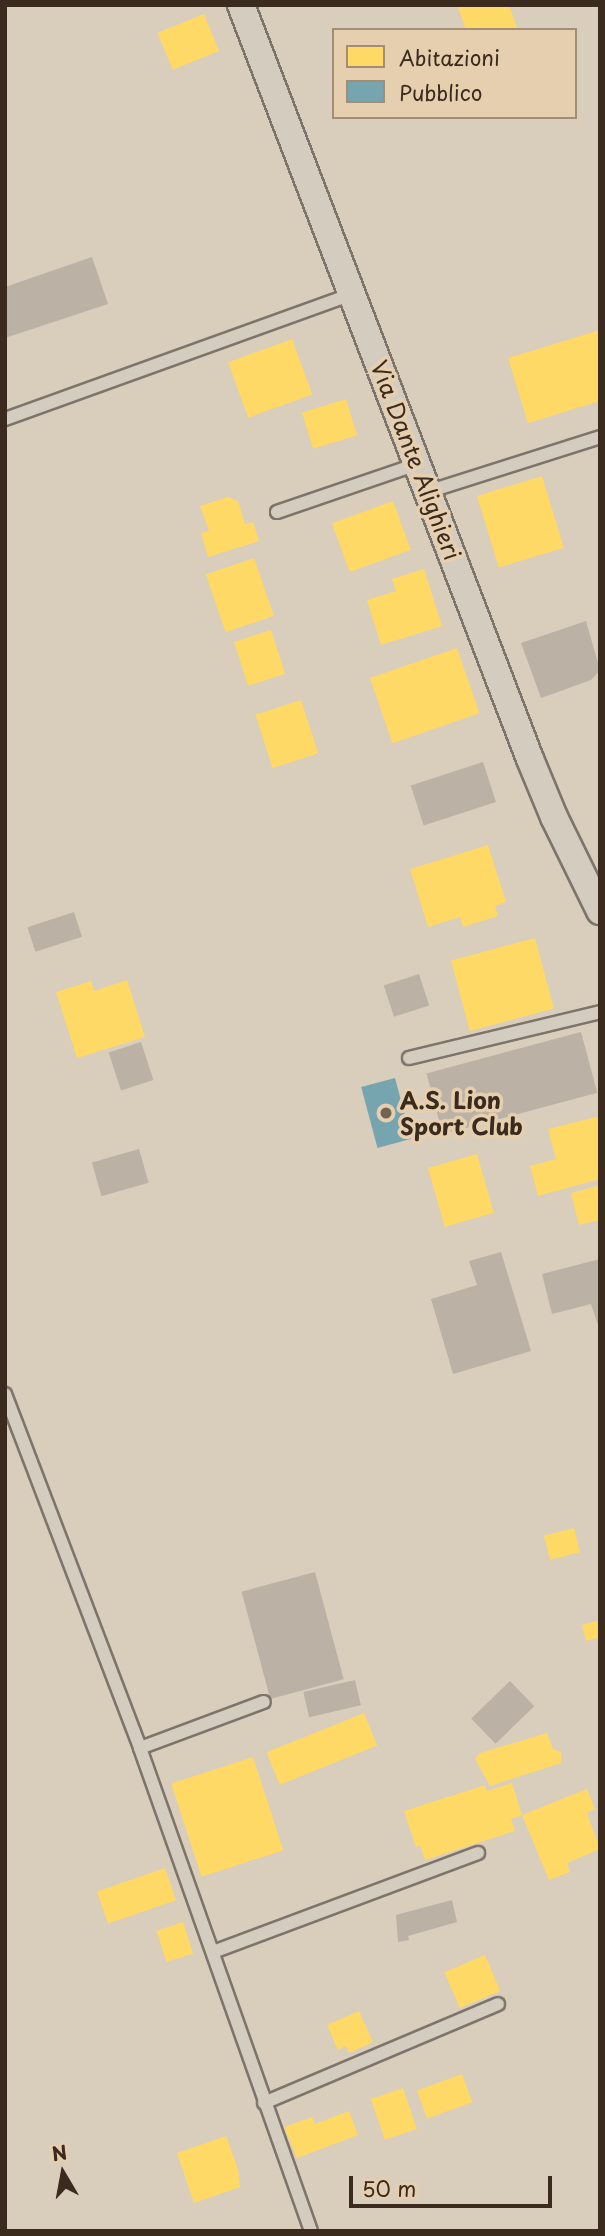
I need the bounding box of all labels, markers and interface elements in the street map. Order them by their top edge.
legend [332,28,577,119]
text: Abitazioni [399,41,500,73]
text: Pubblico [399,76,482,108]
street label: Via Dante Alighieri [366,358,466,562]
place label: A.S. Lion Sport Club [400,1086,524,1140]
marker: A.S. Lion Sport Club [378,1105,394,1121]
text: N [50,2137,69,2167]
north arrow [28,2138,98,2208]
scale bar [353,2162,556,2206]
text: 50 m [362,2172,416,2204]

